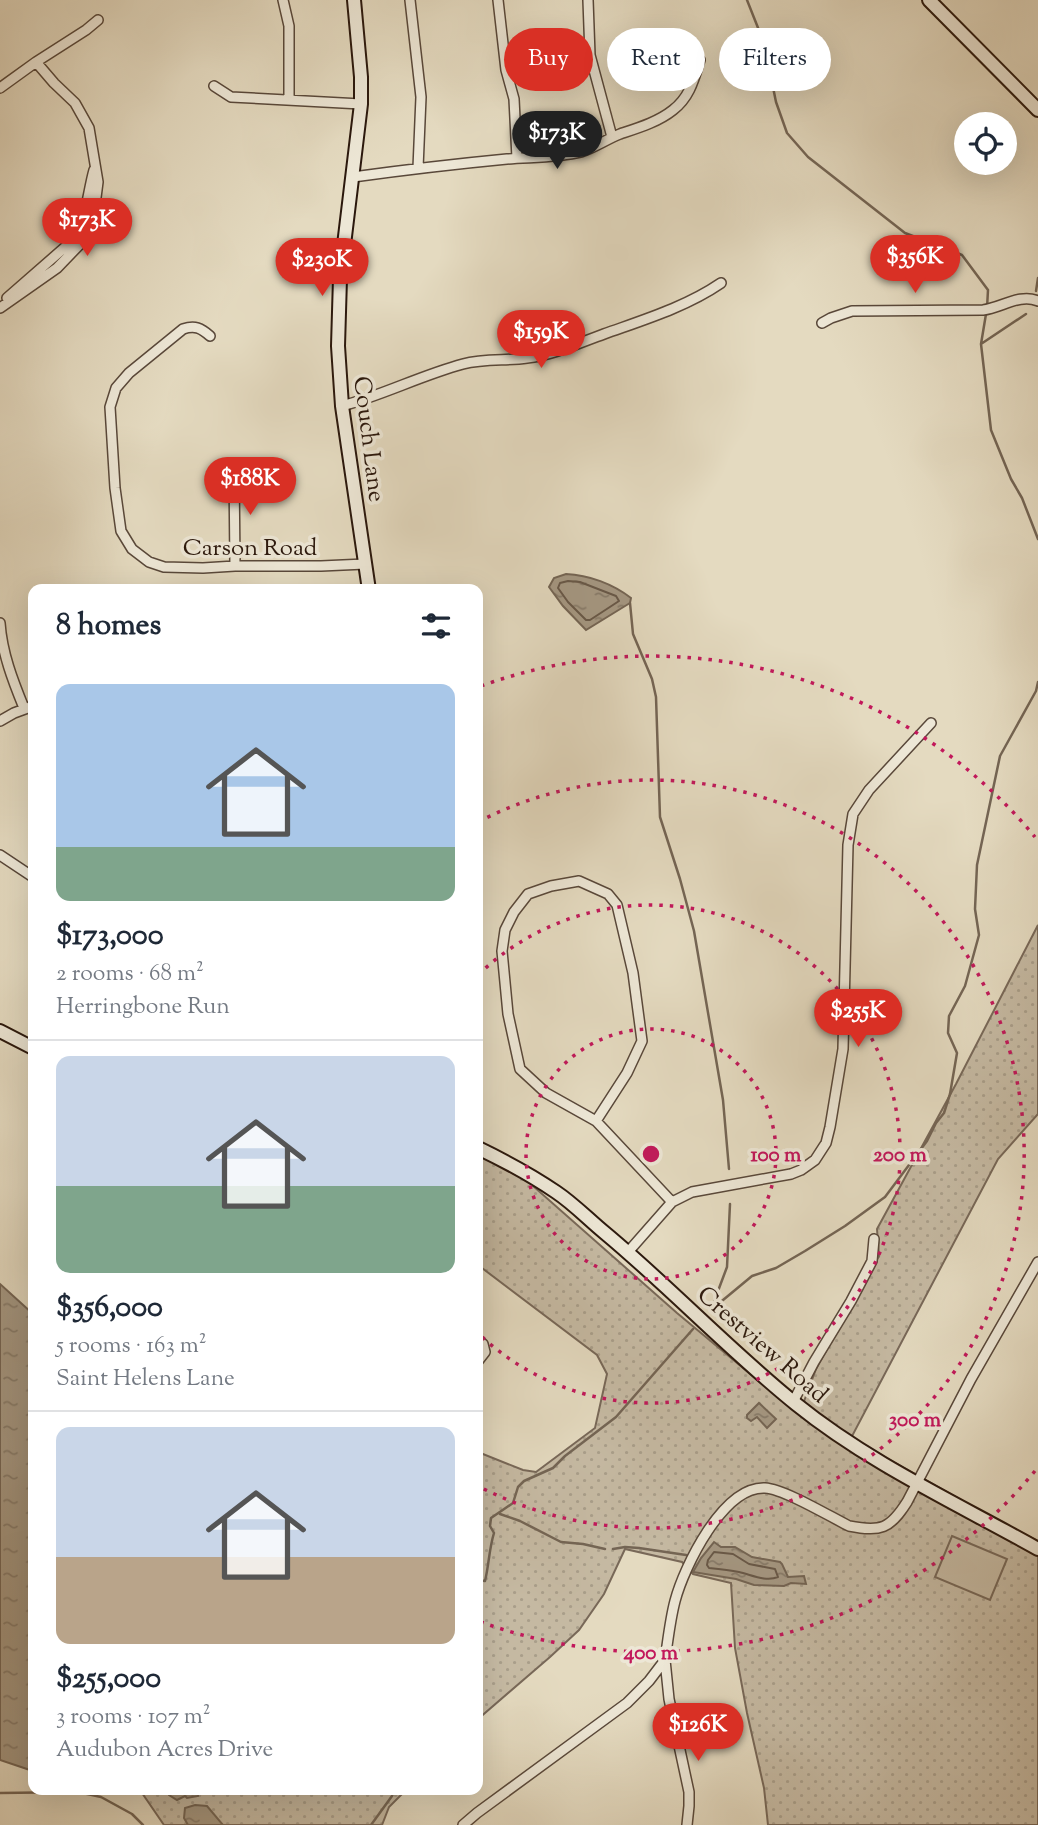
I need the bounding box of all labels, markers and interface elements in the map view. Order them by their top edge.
chip: Buy [504,28,593,91]
chip: Rent [607,28,705,91]
chip: Filters [719,28,831,91]
pin: $173K [508,111,606,171]
map controls [954,112,1017,175]
button: locate [954,112,1017,175]
text: $173K [528,117,586,150]
pin: $173K [38,198,136,258]
text: $173K [58,204,116,237]
pin: $356K [866,236,964,295]
pin: $230K [273,238,371,298]
text: $356K [886,241,944,274]
text: $230K [292,244,352,277]
pin: $159K [492,310,590,370]
text: $159K [513,316,569,349]
street label: Couch Lane [343,375,393,504]
pin: $188K [201,458,299,517]
text: $188K [220,463,280,496]
street label: Carson Road [183,532,318,566]
text: 8 homes [56,605,161,648]
icon: filters [417,607,455,645]
icon: home [193,729,319,855]
text: $173,000 [56,915,164,958]
text: 2 rooms · 68 m² [56,958,204,991]
pin: $255K [809,990,907,1049]
text: Herringbone Run [56,991,230,1024]
text: $255K [830,995,886,1028]
icon: home [193,1101,319,1227]
text: 100 m [751,1141,802,1171]
text: 200 m [873,1141,928,1171]
centre of rings [639,1142,663,1166]
street label: Crestview Road [689,1279,835,1412]
text: $356,000 [56,1287,163,1330]
text: 5 rooms · 163 m² [56,1330,206,1363]
text: Saint Helens Lane [56,1363,235,1396]
text: 300 m [889,1406,942,1436]
icon: home [193,1472,319,1598]
text: 400 m [623,1639,679,1669]
text: $255,000 [56,1658,161,1701]
text: 3 rooms · 107 m² [56,1701,211,1734]
pin: $126K [649,1704,747,1763]
text: $126K [669,1709,727,1742]
text: Audubon Acres Drive [56,1734,273,1767]

